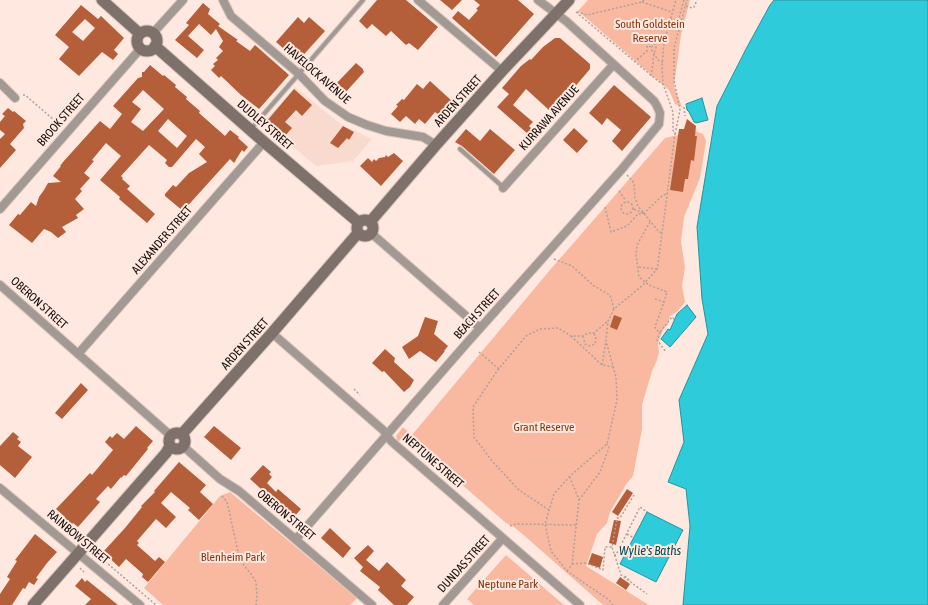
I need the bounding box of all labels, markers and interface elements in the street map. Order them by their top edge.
park label: South Goldstein Reserve [615,17,685,45]
street label: HAVELOCK AVENUE [281,41,353,107]
street label: ARDEN STREET [431,72,485,130]
street label: KURRAWA AVENUE [516,83,582,153]
street label: BROOK STREET [34,91,88,149]
street label: DUDLEY STREET [234,97,296,153]
street label: ALEXANDER STREET [129,203,195,277]
street label: OBERON STREET [8,274,70,332]
street label: BEACH STREET [451,286,503,342]
street label: ARDEN STREET [218,315,272,373]
park label: Grant Reserve [513,420,575,434]
street label: NEPTUNE STREET [400,431,466,491]
street label: OBERON STREET [254,487,318,543]
street label: RAINBOW STREET [44,507,112,567]
street label: DUNDAS STREET [435,532,493,596]
water label: Wylie's Baths [619,543,681,559]
park label: Blenheim Park [201,550,265,564]
park label: Neptune Park [478,577,538,591]

